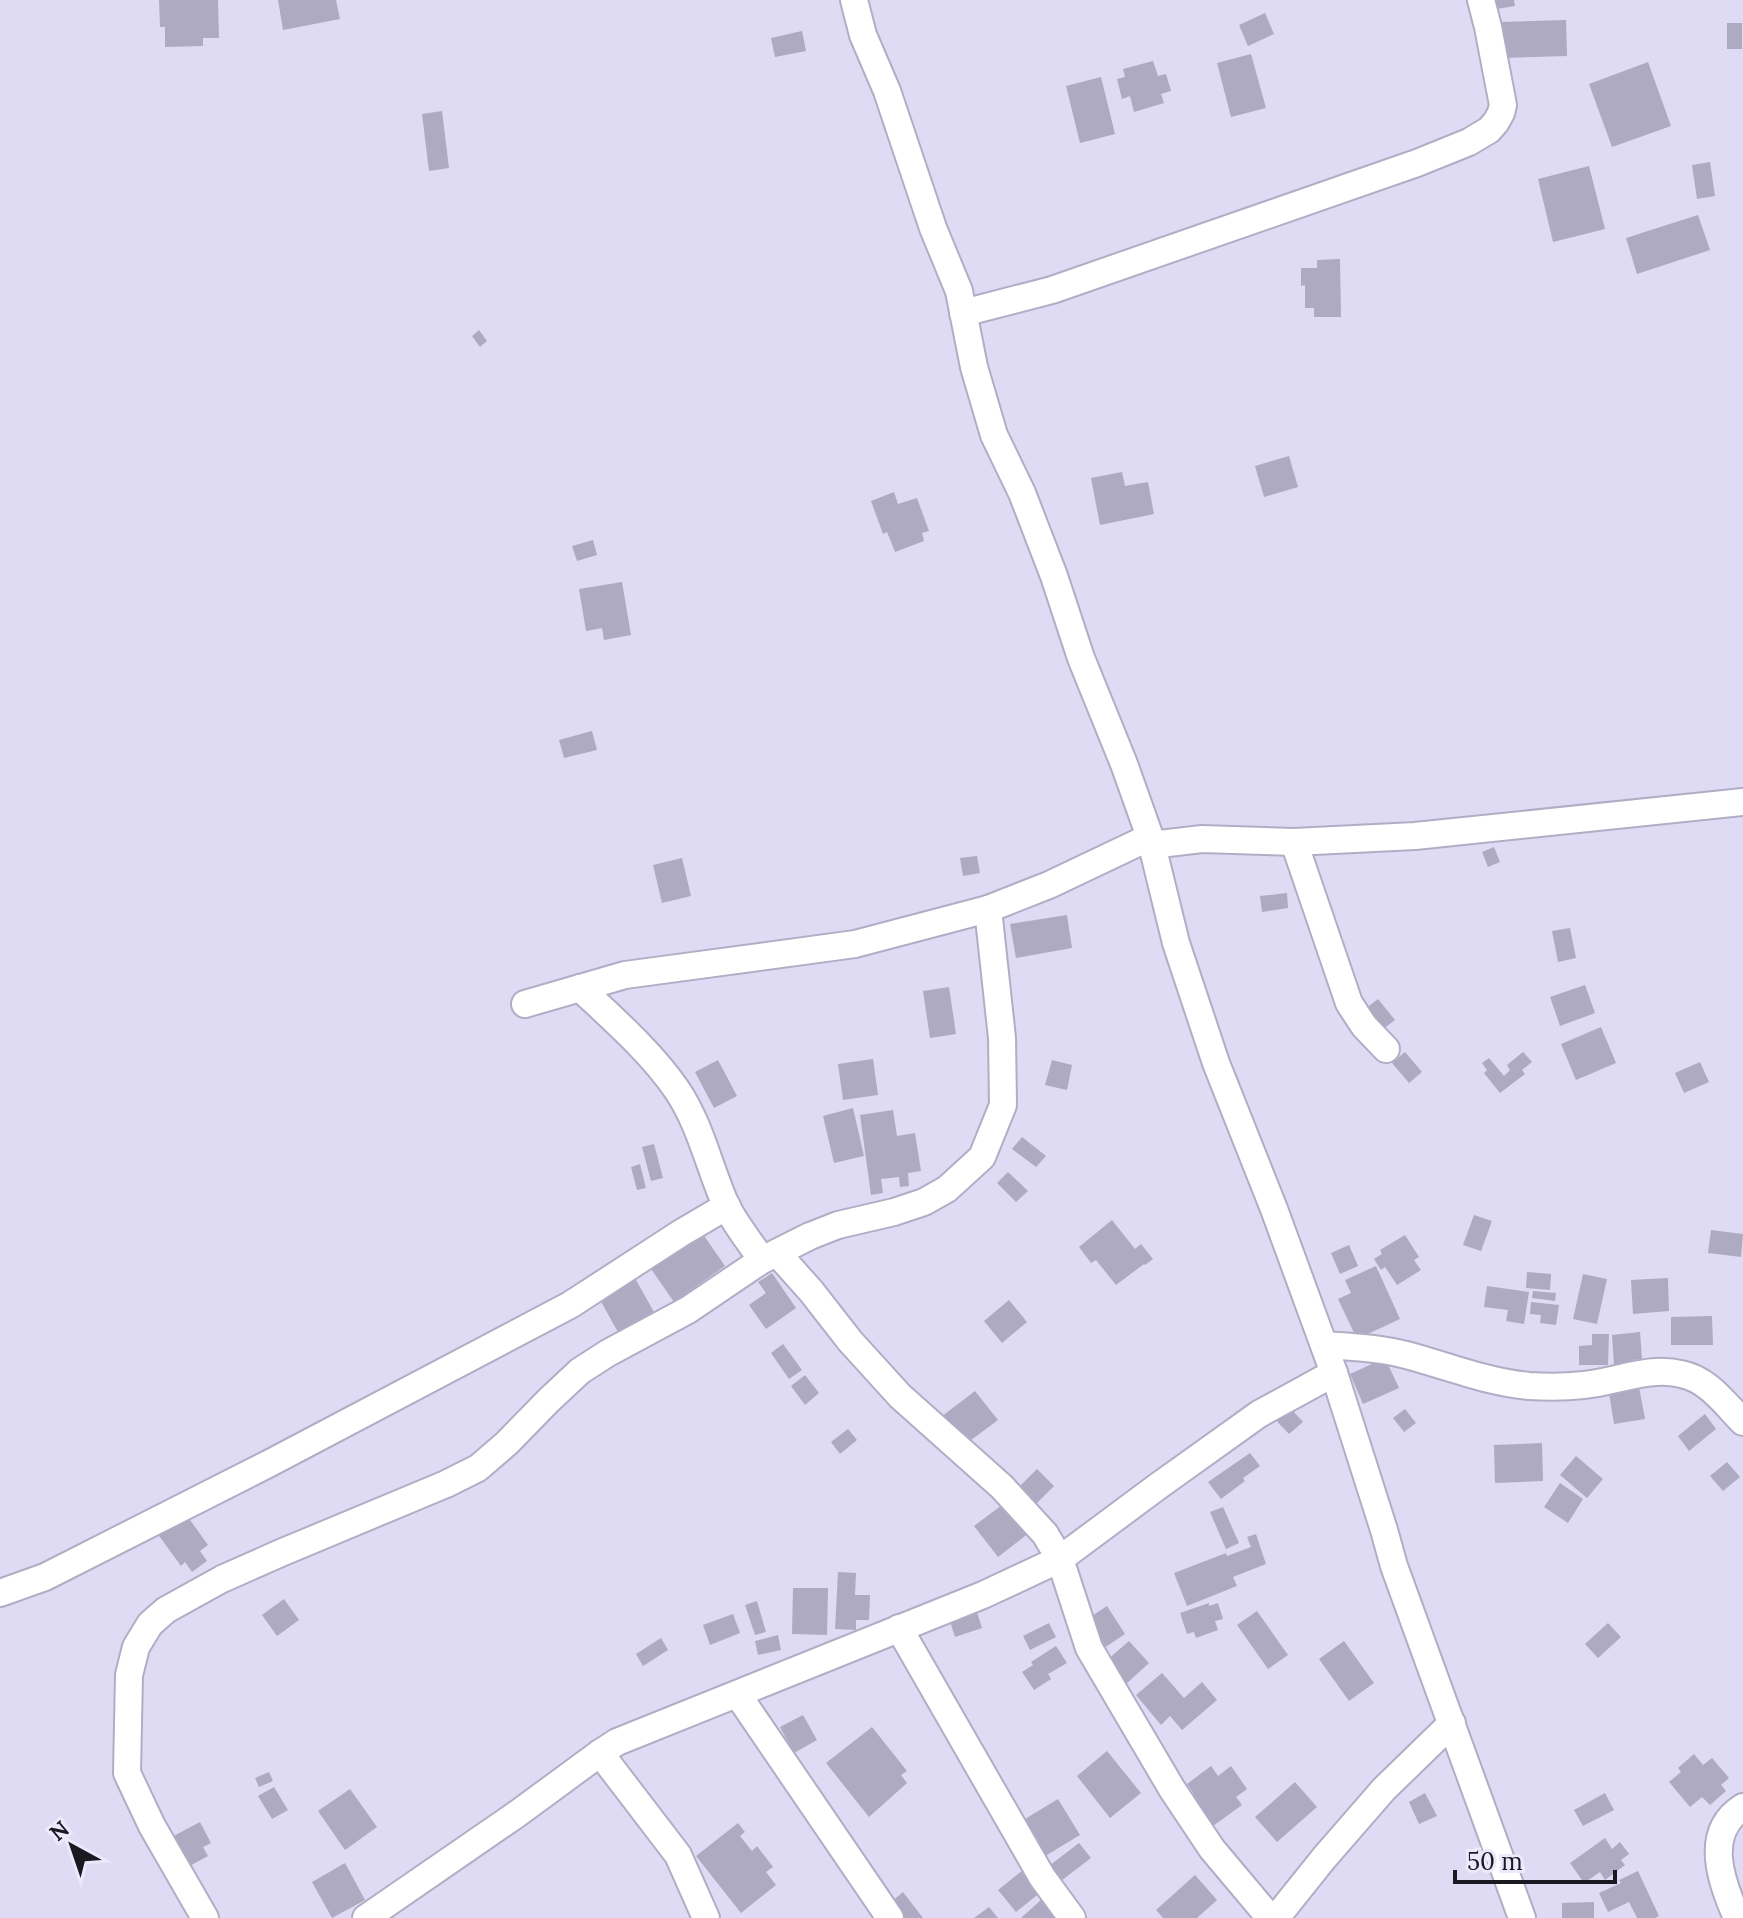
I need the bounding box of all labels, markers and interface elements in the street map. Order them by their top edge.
north arrow [32,1806,112,1886]
text: N [44,1814,75,1847]
scale bar [1455,1834,1615,1884]
text: 50 m [1467,1846,1523,1877]

